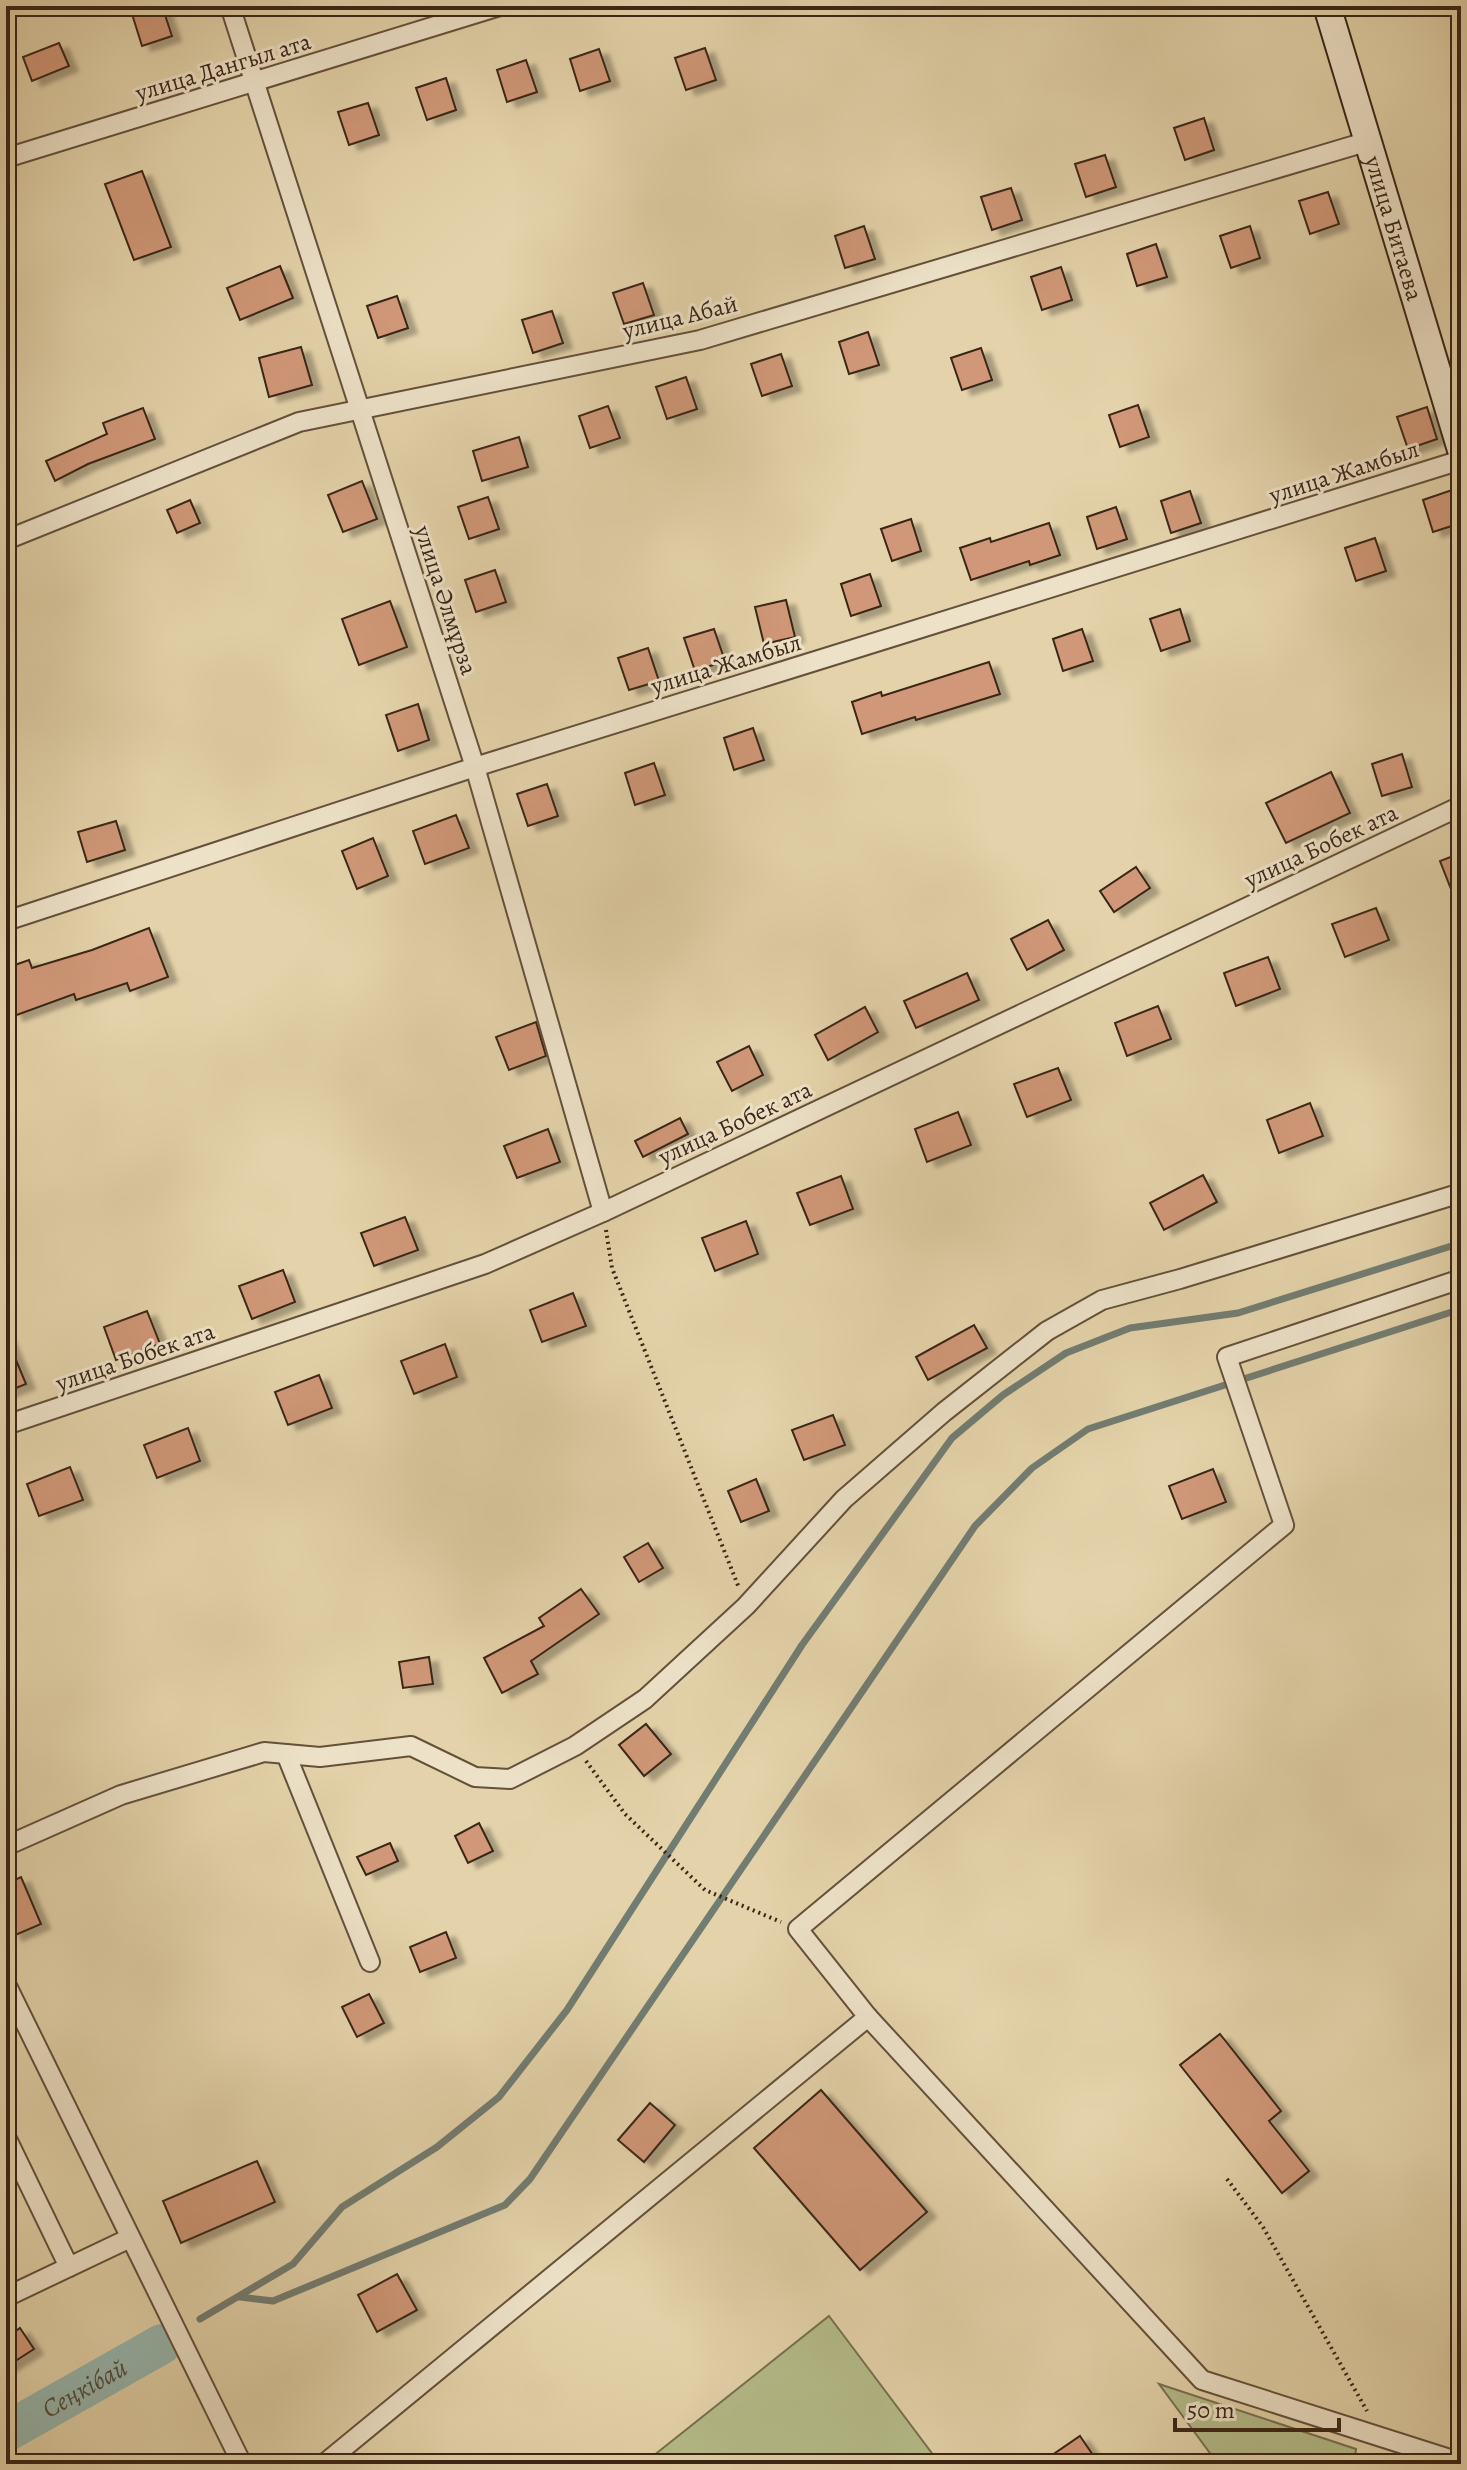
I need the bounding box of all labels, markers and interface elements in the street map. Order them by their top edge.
street label: улица Дангыл ата [130,25,315,109]
street label: улица Битаева [1357,151,1431,304]
street label: улица Абай [618,287,741,347]
street label: улица Жамбыл [1264,433,1423,512]
street label: улица Әлмұрза [407,520,485,679]
street label: улица Жамбыл [646,626,805,702]
street label: улица Бобек ата [1238,796,1403,896]
street label: улица Бобек ата [652,1073,817,1173]
street label: улица Бобек ата [50,1315,219,1399]
water label: Сеңкібай [35,2350,133,2426]
scale bar [1175,2382,1339,2432]
text: 50 m [1187,2394,1235,2426]

